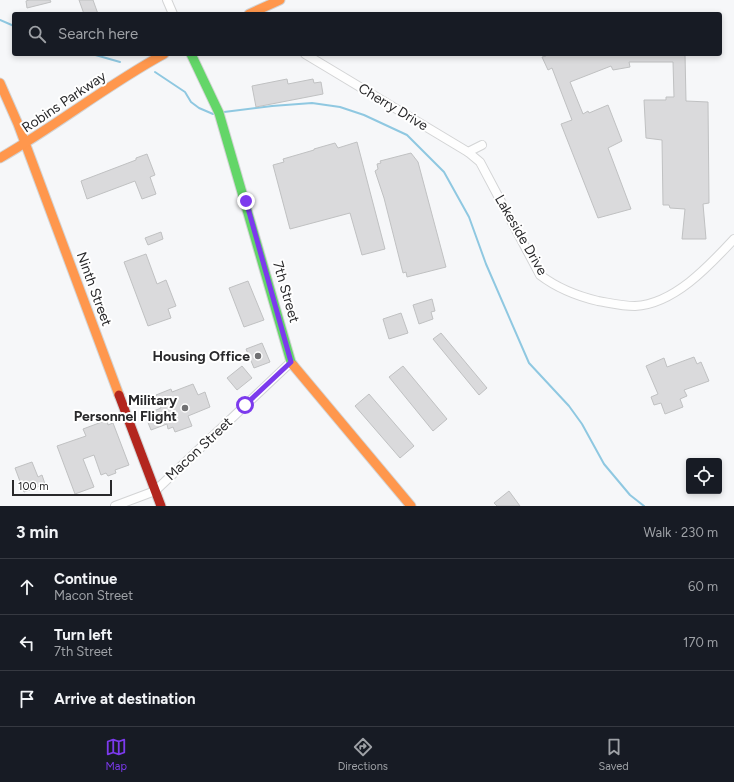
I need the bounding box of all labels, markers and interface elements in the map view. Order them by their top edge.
search box [12,12,722,56]
icon: search [26,23,48,45]
text: Search here [58,25,138,43]
street label: Robins Parkway [19,67,110,136]
street label: Cherry Drive [355,80,431,135]
route end [237,192,255,210]
street label: Lakeside Drive [491,192,551,279]
street label: Ninth Street [73,250,115,328]
street label: 7th Street [269,259,303,325]
place label: Housing Office [152,348,250,365]
marker: Housing Office [253,351,263,361]
place label: Military Personnel Flight [74,392,178,425]
route start [236,396,254,414]
marker: Military Personnel Flight [180,403,190,413]
street label: Macon Street [162,414,236,484]
map controls [686,458,722,494]
button: locate [686,458,722,494]
scale bar [12,478,112,497]
text: 100 m [18,480,49,493]
text: 3 min [16,522,58,542]
text: Walk · 230 m [644,525,718,540]
text: Continue [54,570,117,588]
icon: ahead [16,576,38,598]
text: 60 m [688,579,718,594]
text: Macon Street [54,588,133,603]
text: Turn left [54,626,112,644]
icon: left [16,632,38,654]
text: 170 m [683,635,718,650]
text: 7th Street [54,644,113,659]
icon: arrive [16,688,38,710]
text: Arrive at destination [54,690,195,708]
tab: Map [105,736,127,773]
tab: Directions [338,736,388,773]
tab: Saved [598,736,629,773]

